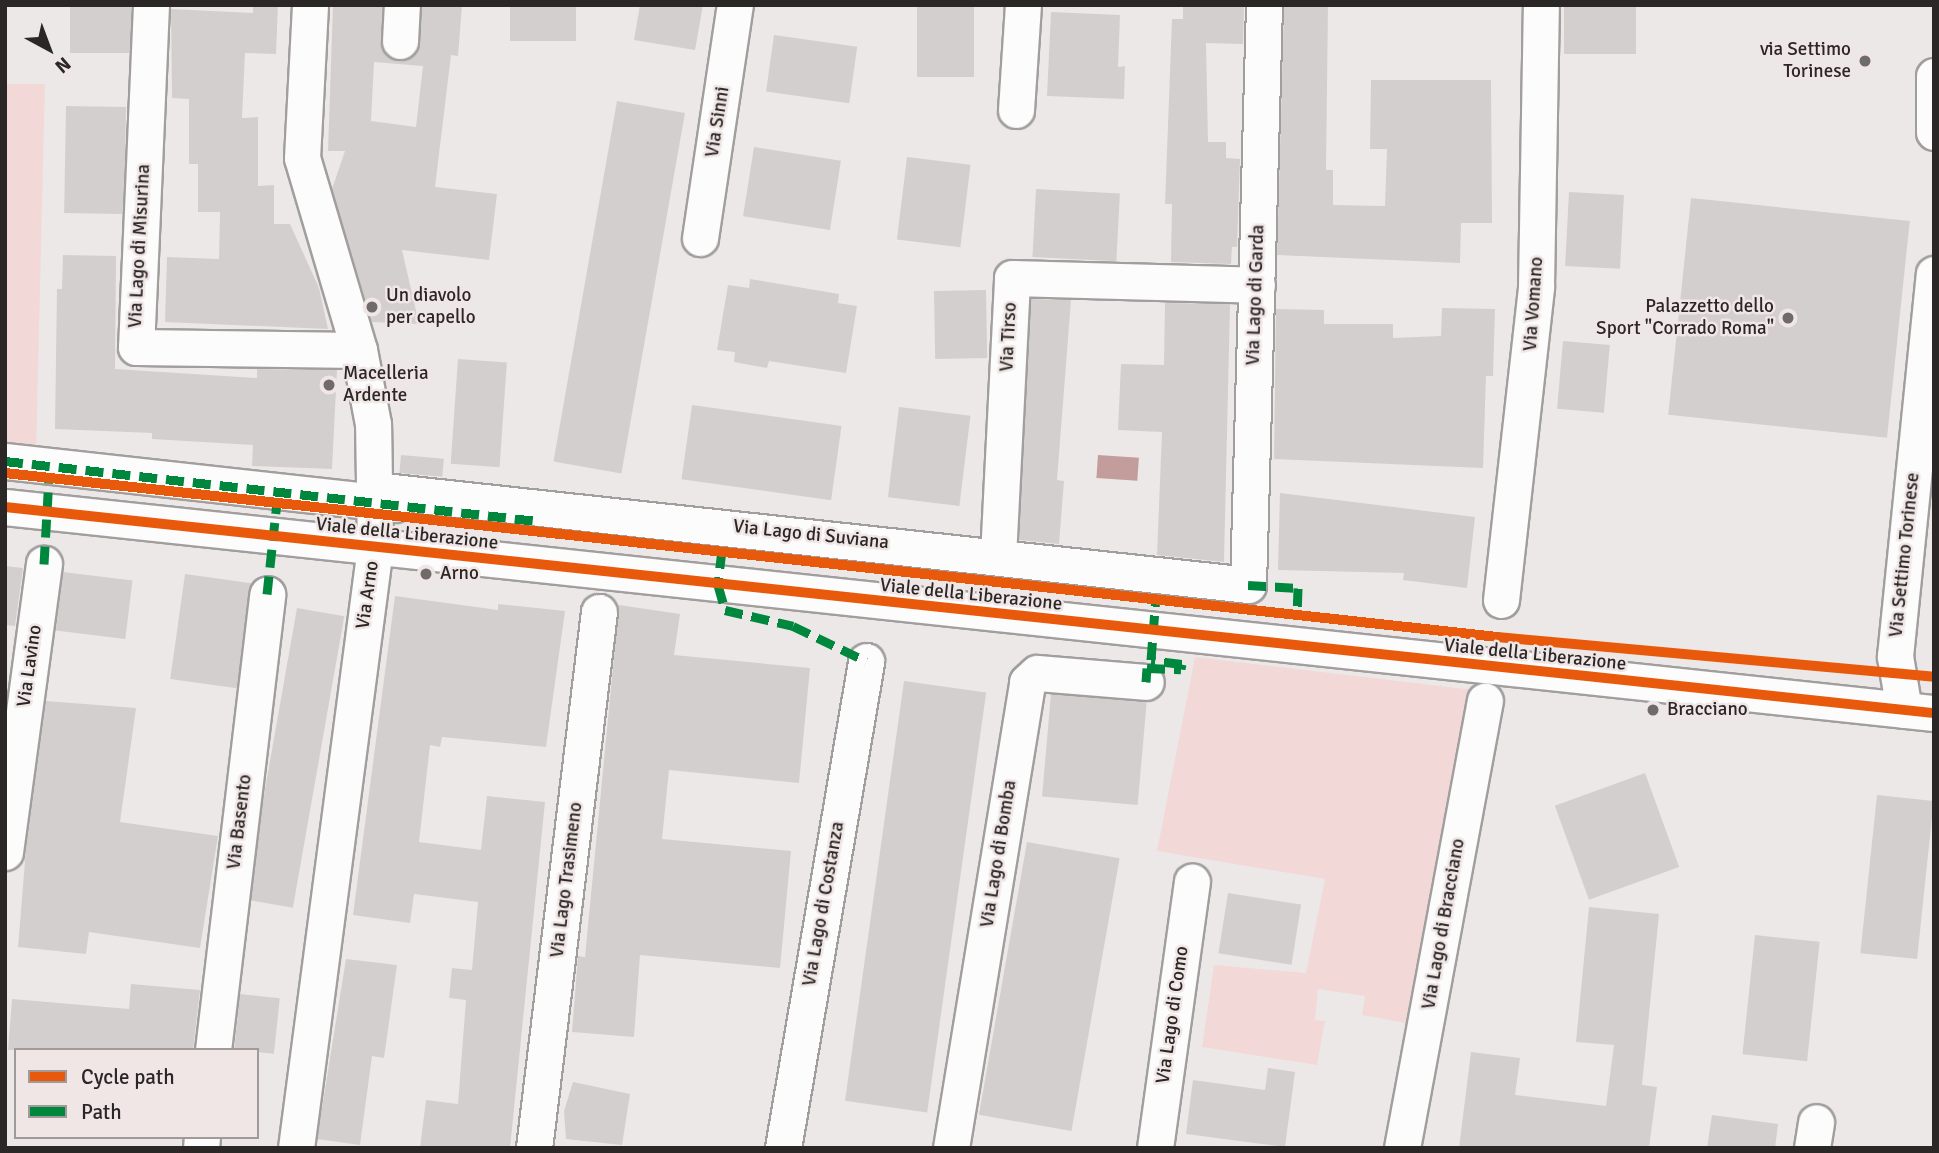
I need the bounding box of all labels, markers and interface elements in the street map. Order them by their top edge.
north arrow [14,14,84,84]
place label: via Settimo Torinese [1760,39,1851,83]
text: N [50,51,76,78]
marker: via Settimo Torinese [1857,53,1873,69]
street label: Via Sinni [701,85,735,159]
street label: Via Lago di Misurina [124,163,156,329]
street label: Via Lago di Garda [1242,224,1270,366]
street label: Via Vomano [1519,256,1549,352]
place label: Un diavolo per capello [386,285,476,329]
place label: Palazzetto dello Sport "Corrado Roma" [1596,296,1774,340]
marker: Un diavolo per capello [364,299,380,315]
street label: Via Tirso [996,302,1022,372]
marker: Palazzetto dello Sport "Corrado Roma" [1780,310,1796,326]
place label: Macelleria Ardente [343,363,429,407]
marker: Macelleria Ardente [321,377,337,393]
street label: Via Settimo Torinese [1885,471,1925,639]
street label: Viale della Liberazione [315,513,499,555]
street label: Via Lago di Suviana [732,515,890,555]
street label: Via Arno [352,559,384,631]
place label: Arno [440,563,479,585]
marker: Arno [418,566,434,582]
street label: Viale della Liberazione [879,574,1063,616]
street label: Via Lavino [13,623,47,709]
street label: Viale della Liberazione [1443,634,1627,676]
place label: Bracciano [1667,699,1748,721]
marker: Bracciano [1645,702,1661,718]
street label: Via Basento [223,773,257,871]
street label: Via Lago di Bomba [976,779,1022,929]
street label: Via Lago Trasimeno [546,801,588,959]
street label: Via Lago di Costanza [798,820,850,988]
street label: Via Lago di Bracciano [1418,837,1470,1011]
street label: Via Lago di Como [1152,945,1194,1085]
legend [14,1048,259,1139]
text: Cycle path [81,1064,175,1090]
text: Path [81,1099,122,1125]

